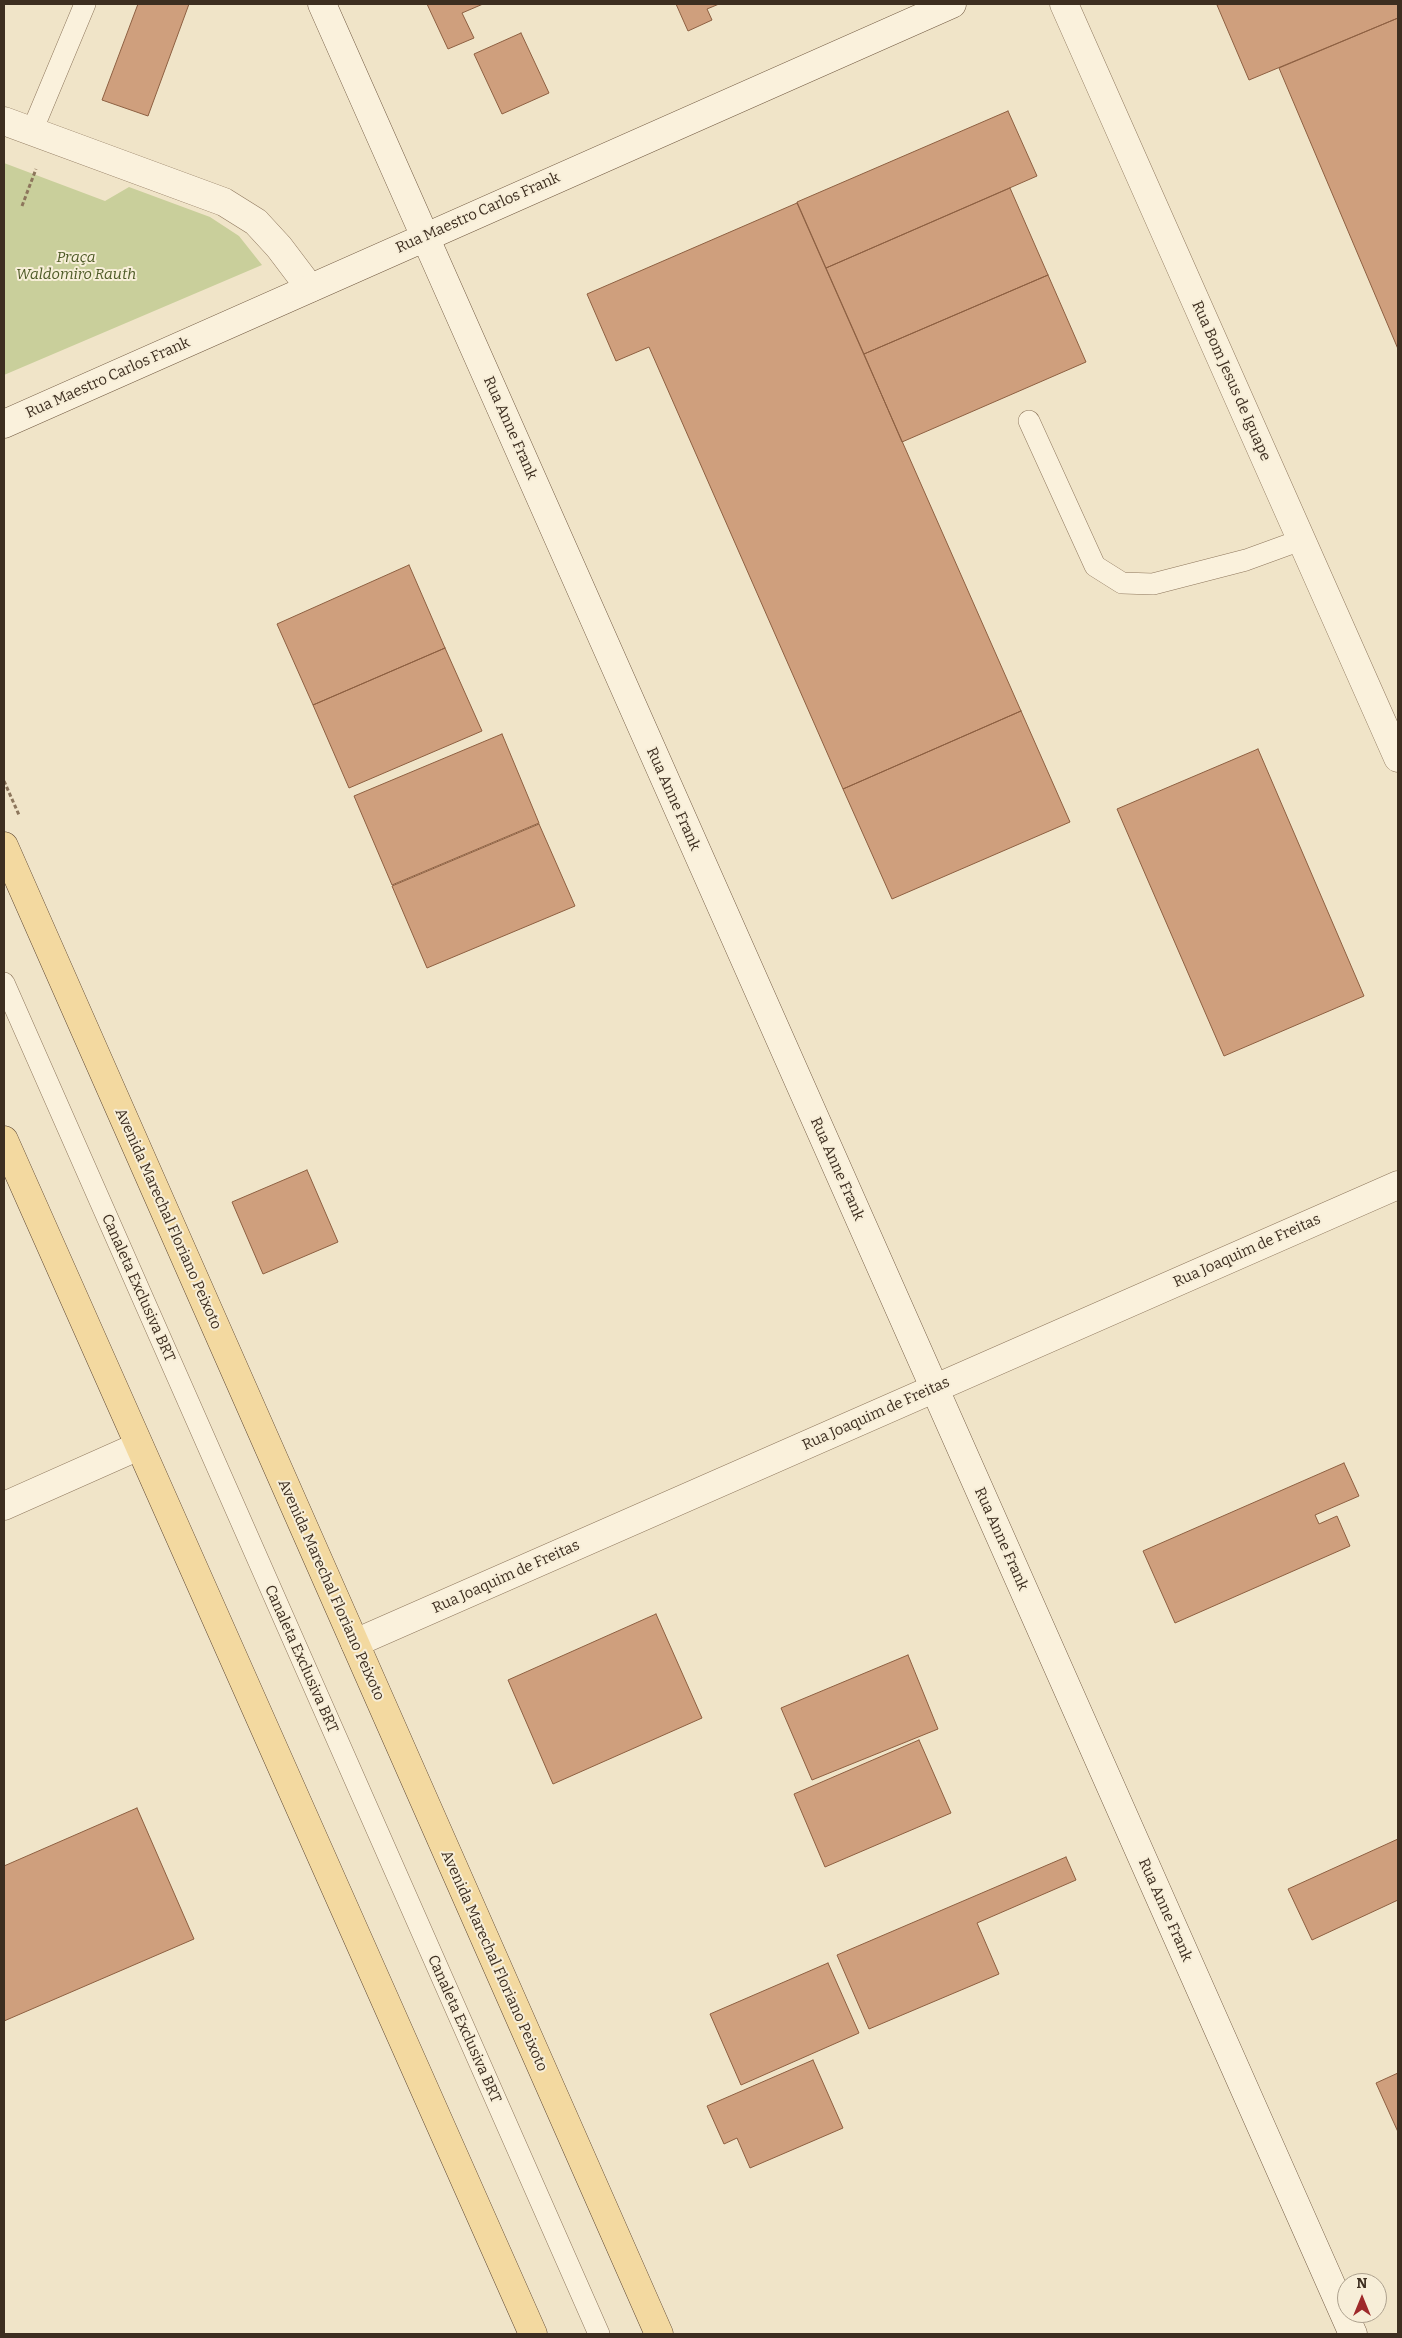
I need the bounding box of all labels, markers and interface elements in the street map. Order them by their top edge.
street label: Rua Maestro Carlos Frank [393,169,563,257]
park label: Praça Waldomiro Rauth [16,249,136,284]
street label: Rua Bom Jesus de Iguape [1188,298,1274,464]
street label: Rua Maestro Carlos Frank [23,334,193,422]
street label: Rua Anne Frank [479,374,541,482]
street label: Rua Anne Frank [642,745,704,853]
street label: Avenida Marechal Floriano Peixoto [111,1106,225,1332]
street label: Rua Anne Frank [806,1115,868,1223]
street label: Rua Joaquim de Freitas [1171,1210,1323,1292]
street label: Canaleta Exclusiva BRT [97,1211,179,1365]
street label: Rua Joaquim de Freitas [800,1373,952,1455]
street label: Avenida Marechal Floriano Peixoto [274,1477,388,1703]
street label: Rua Anne Frank [970,1485,1032,1593]
street label: Rua Joaquim de Freitas [430,1536,582,1618]
street label: Canaleta Exclusiva BRT [260,1582,342,1736]
street label: Avenida Marechal Floriano Peixoto [437,1848,551,2074]
street label: Rua Anne Frank [1134,1856,1196,1964]
street label: Canaleta Exclusiva BRT [423,1952,505,2106]
north arrow [1337,2273,1387,2323]
text: N [1357,2275,1367,2292]

